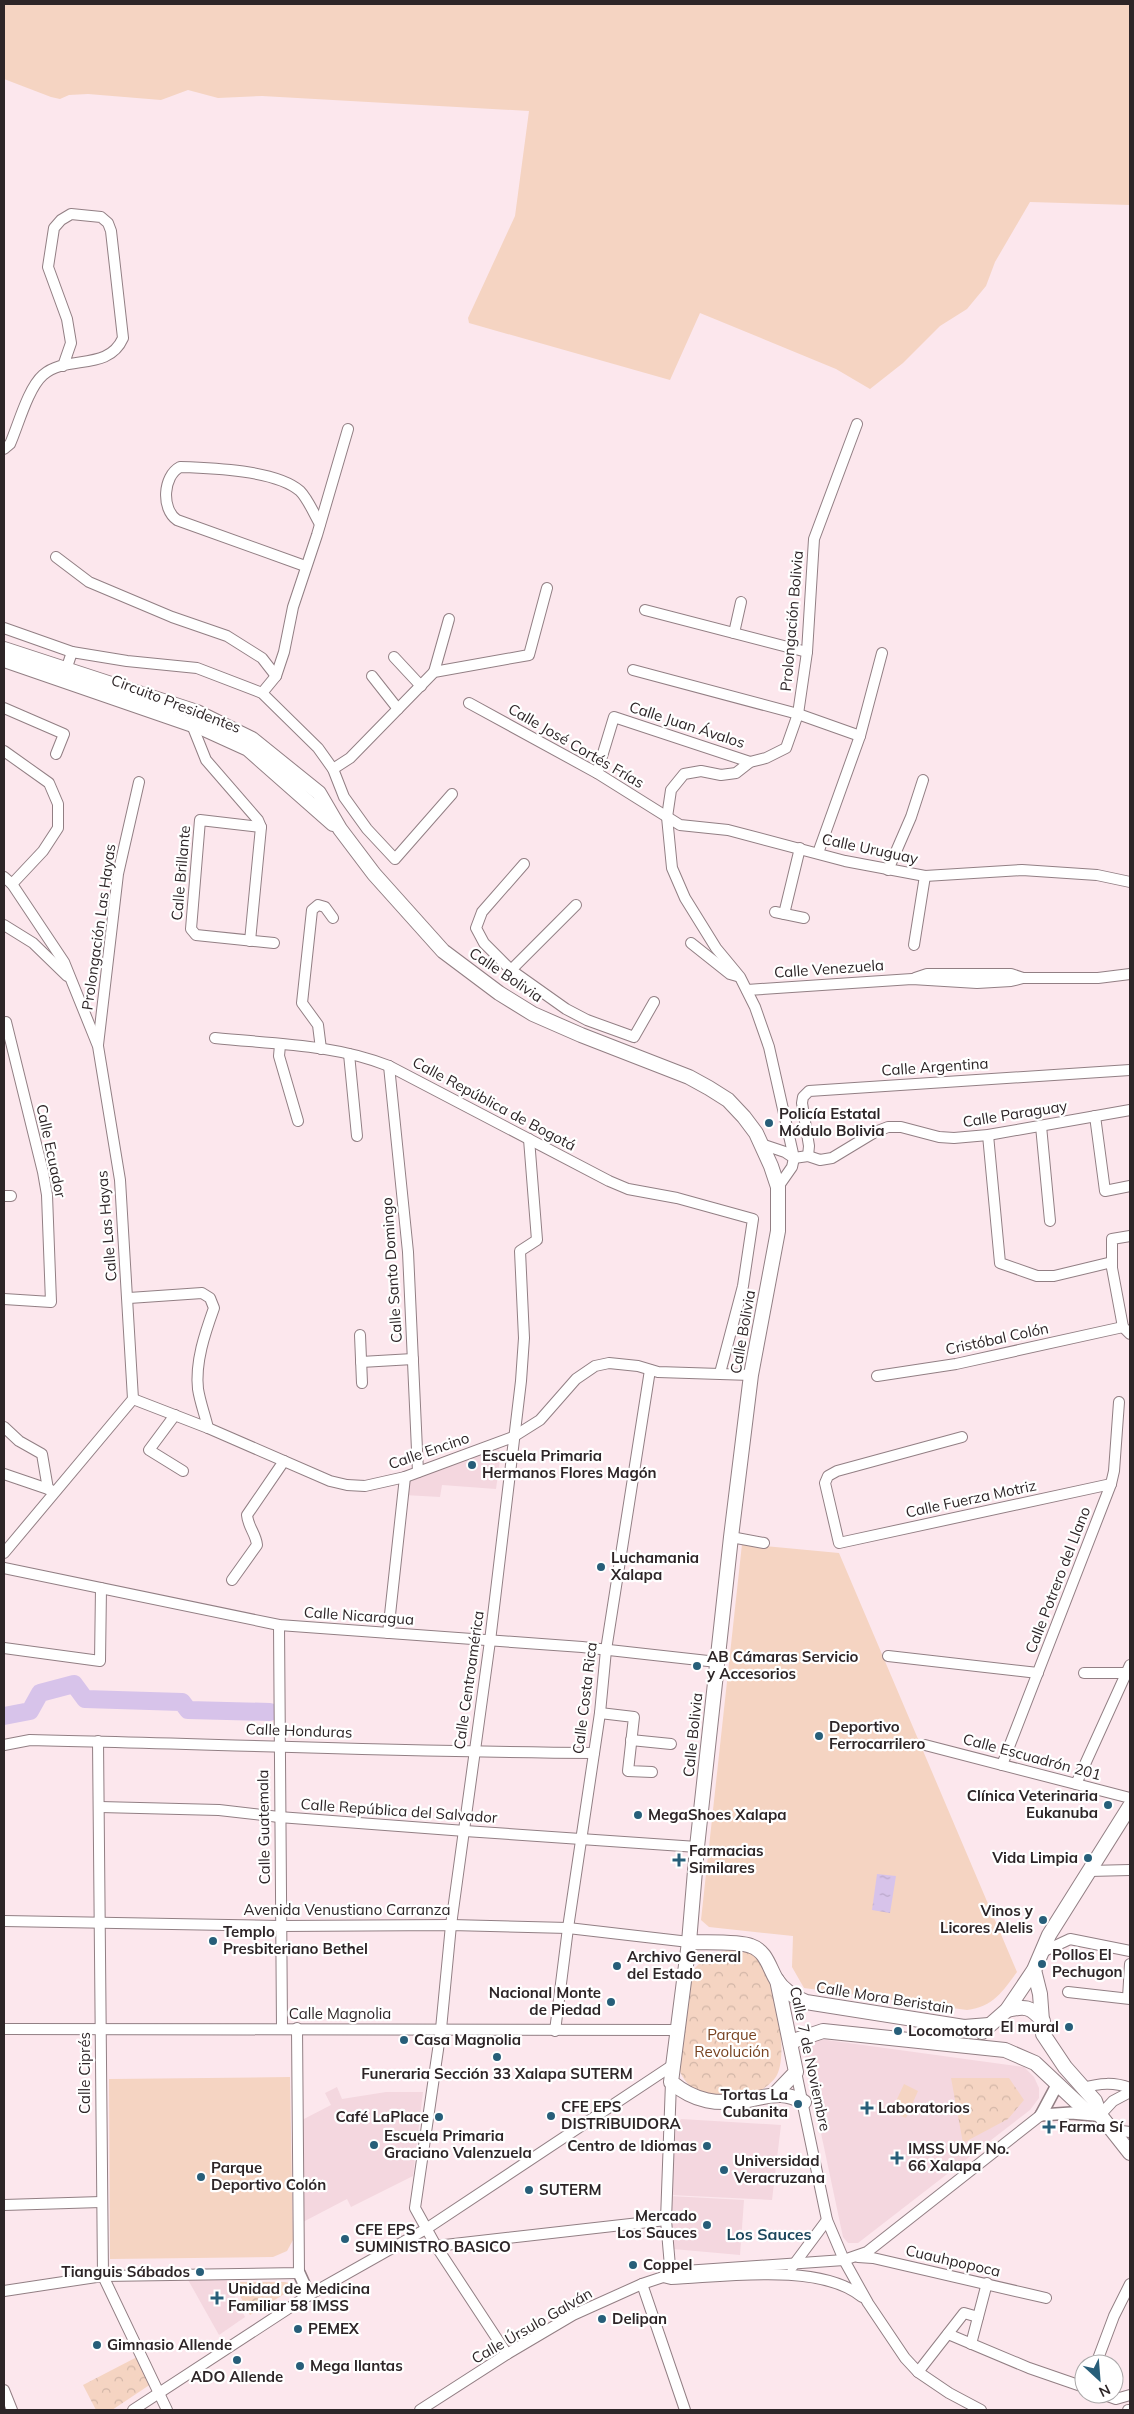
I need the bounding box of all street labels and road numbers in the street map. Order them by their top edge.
street label: Prolongación Bolivia [776,550,807,692]
street label: Circuito Presidentes [109,670,244,737]
street label: Calle Juan Ávalos [627,697,747,752]
street label: Calle José Cortés Frías [505,699,648,792]
street label: Calle Brillante [167,824,194,921]
street label: Calle Uruguay [820,829,920,868]
street label: Prolongación Las Hayas [77,842,120,1011]
street label: Calle Bolivia [466,943,547,1006]
street label: Calle Venezuela [773,955,885,982]
street label: Calle República de Bogotá [409,1052,579,1155]
street label: Calle Argentina [881,1053,989,1080]
street label: Calle Paraguay [961,1096,1069,1131]
street label: Calle Ecuador [32,1102,71,1200]
street label: Calle Las Hayas [92,1170,121,1282]
street label: Calle Santo Domingo [377,1197,406,1343]
street label: Calle Bolivia [726,1289,759,1375]
street label: Cristóbal Colón [944,1318,1050,1359]
street label: Calle Encino [386,1428,472,1473]
street label: Calle Fuerza Motriz [904,1475,1038,1522]
street label: Calle Potrero del Llano [1021,1504,1094,1656]
street label: Calle Nicaragua [303,1602,415,1629]
street label: Calle Centroamérica [449,1609,488,1750]
street label: Calle Costa Rica [568,1641,601,1755]
street label: Calle Bolivia [679,1692,706,1778]
street label: Calle Honduras [245,1719,353,1742]
street label: Calle Escuadrón 201 [961,1729,1103,1784]
street label: Calle Guatemala [253,1769,274,1885]
street label: Calle República del Salvador [300,1794,499,1827]
street label: Avenida Venustiano Carranza [244,1900,450,1919]
street label: Calle Mora Beristain [815,1977,955,2018]
street label: Calle 7 de Noviembre [786,1985,835,2133]
street label: Calle Magnolia [289,2004,391,2023]
street label: Calle Ciprés [75,2032,94,2114]
street label: Cuauhpopoca [904,2240,1002,2281]
street label: Calle Úrsulo Galván [468,2283,595,2368]

